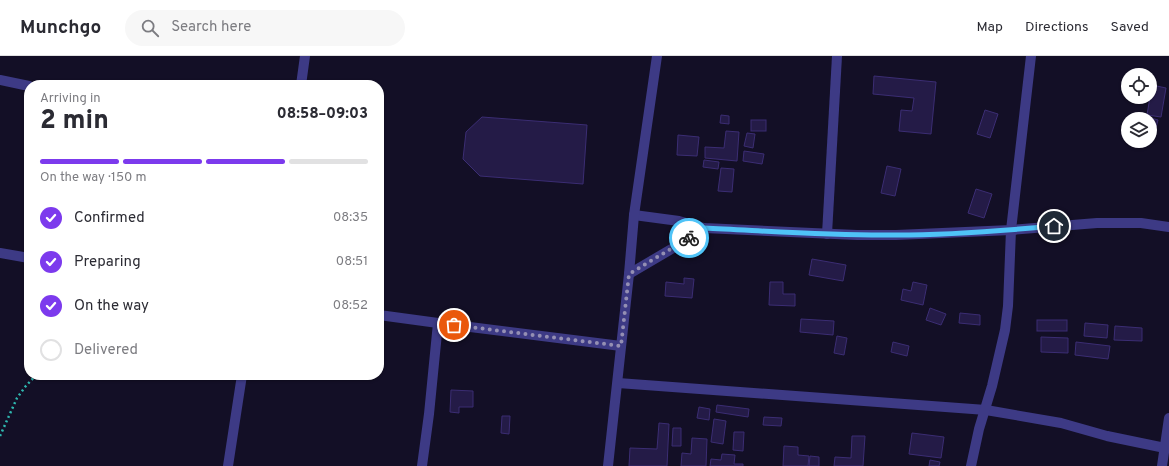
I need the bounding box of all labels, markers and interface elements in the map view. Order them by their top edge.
search box [125,10,405,46]
text: Munchgo [20,16,101,40]
icon: search [139,17,161,39]
text: Search here [171,18,251,37]
text: Map [977,19,1003,36]
text: Directions [1025,19,1089,36]
text: Saved [1111,19,1149,36]
map controls [1121,68,1157,148]
button: locate [1121,68,1157,104]
text: Arriving in [40,91,101,107]
text: 2 min [40,105,109,138]
text: 08:58–09:03 [277,105,368,124]
button: layers [1121,112,1157,148]
text: On the way · 150 m [40,170,146,186]
icon: check [40,207,62,229]
text: Confirmed [74,209,145,228]
pin [1037,209,1071,243]
text: 08:35 [333,210,368,226]
icon: home [1043,215,1065,237]
courier [669,218,709,258]
icon: bike [678,227,700,249]
icon: check [40,251,62,273]
text: Preparing [74,253,141,272]
text: 08:51 [336,254,368,270]
icon: check [40,295,62,317]
text: On the way [74,297,149,316]
text: 08:52 [333,298,368,314]
pin [437,308,471,342]
icon: bag [443,314,465,336]
text: Delivered [74,341,138,360]

